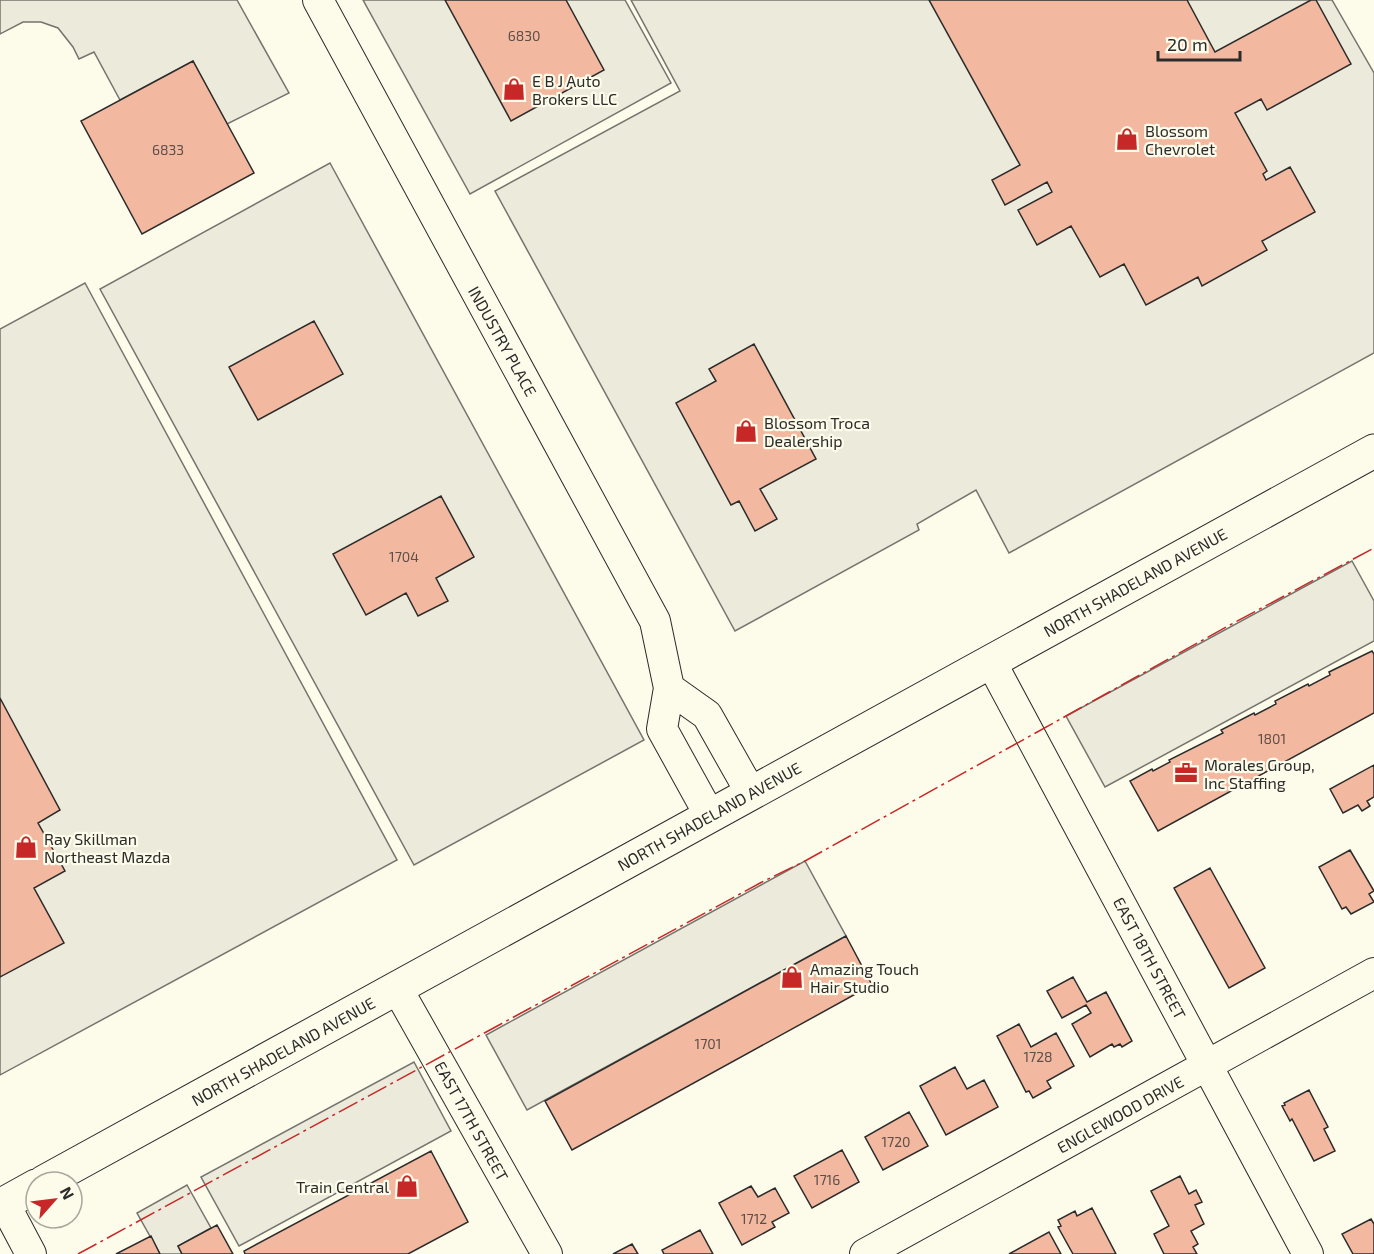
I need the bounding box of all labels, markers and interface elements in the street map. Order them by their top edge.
scale bar [1158,24,1240,62]
house number: 6830 [508,27,540,44]
text: 20 m [1167,33,1208,55]
place label: E B J Auto Brokers LLC [532,71,617,108]
shop icon: E B J Auto Brokers LLC [501,76,527,102]
place label: Blossom Chevrolet [1145,121,1215,158]
shop icon: Blossom Chevrolet [1114,126,1140,152]
house number: 6833 [152,141,184,158]
street label: INDUSTRY PLACE [465,283,541,399]
place label: Blossom Troca Dealership [764,413,870,450]
shop icon: Blossom Troca Dealership [733,418,759,444]
street label: NORTH SHADELAND AVENUE [1040,524,1230,640]
house number: 1704 [389,548,419,565]
house number: 1801 [1258,730,1286,747]
place label: Morales Group, Inc Staffing [1204,755,1315,792]
street label: NORTH SHADELAND AVENUE [614,758,804,874]
office icon: Morales Group, Inc Staffing [1173,760,1199,786]
place label: Ray Skillman Northeast Mazda [44,829,170,866]
shop icon: Ray Skillman Northeast Mazda [13,834,39,860]
street label: EAST 18TH STREET [1110,894,1190,1022]
place label: Amazing Touch Hair Studio [810,959,919,996]
shop icon: Amazing Touch Hair Studio [779,964,805,990]
street label: NORTH SHADELAND AVENUE [188,993,378,1109]
house number: 1701 [695,1035,721,1052]
house number: 1728 [1023,1048,1053,1065]
street label: EAST 17TH STREET [431,1058,513,1184]
street label: ENGLEWOOD DRIVE [1053,1071,1187,1157]
house number: 1720 [881,1133,911,1150]
north arrow [24,1170,84,1230]
house number: 1716 [814,1171,840,1188]
shop icon: Train Central [394,1173,420,1199]
place label: Train Central [296,1177,389,1196]
text: N [57,1183,79,1202]
house number: 1712 [741,1210,767,1227]

